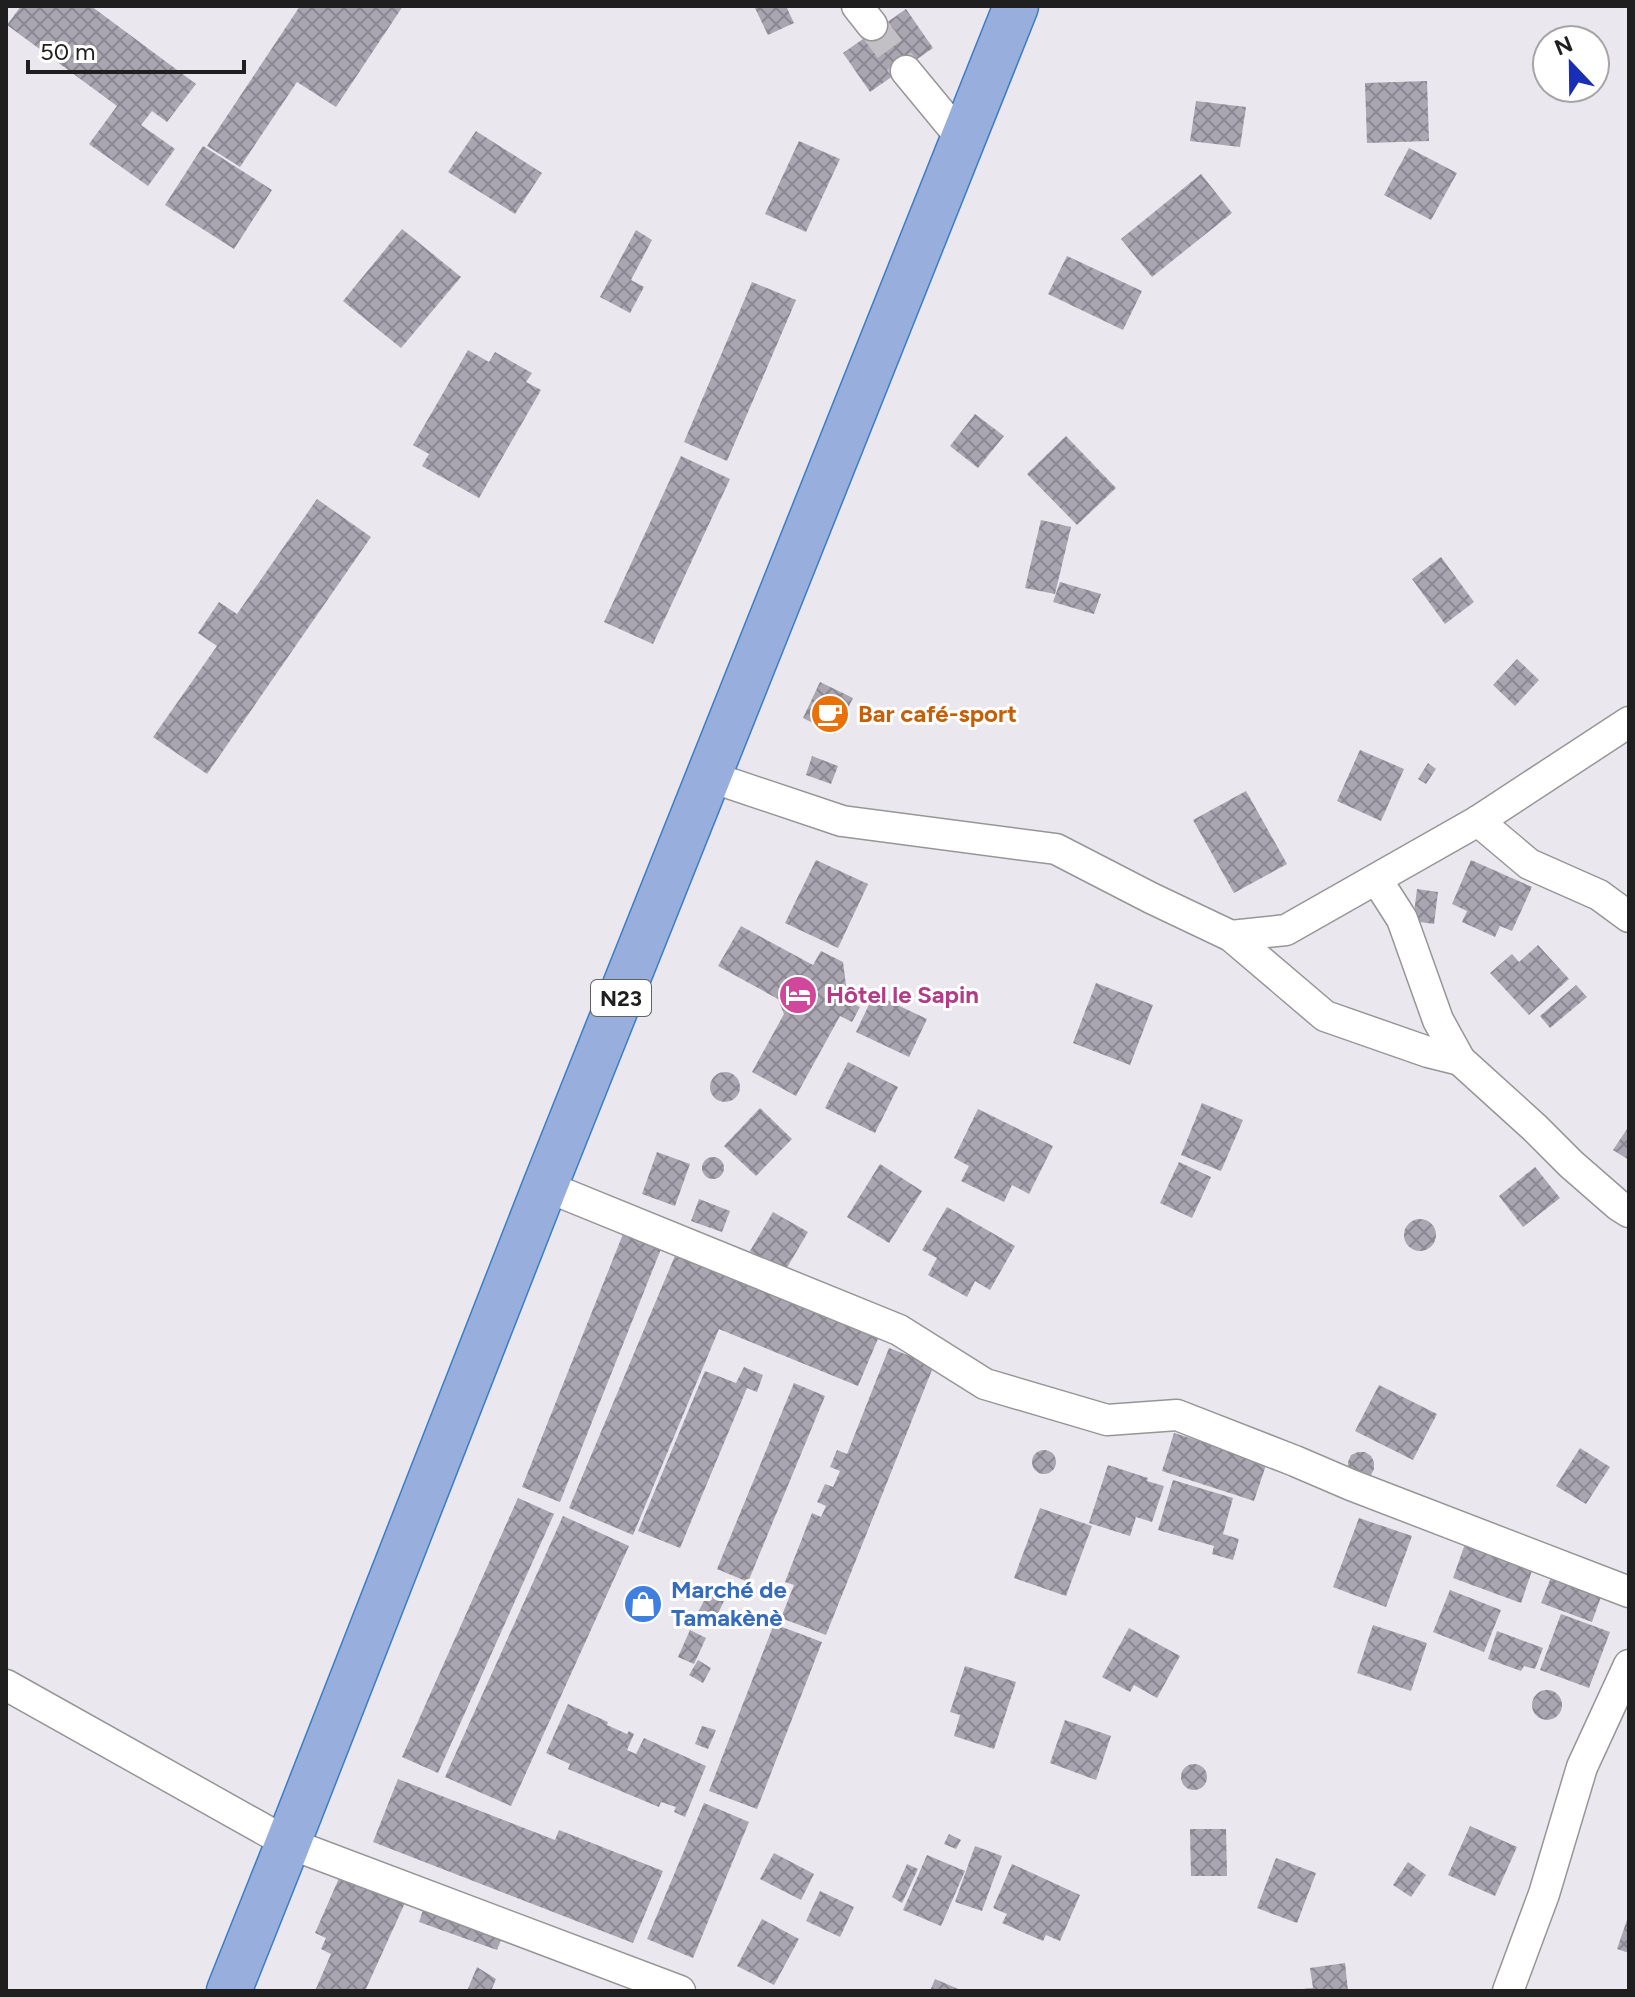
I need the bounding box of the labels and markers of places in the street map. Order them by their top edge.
cafe icon: Bar café-sport [809,693,851,735]
place label: Bar café-sport [858,699,1017,728]
hotel icon: Hôtel le Sapin [777,974,819,1016]
place label: Hôtel le Sapin [826,980,979,1009]
place label: Marché de Tamakènè [671,1575,787,1632]
shop icon: Marché de Tamakènè [622,1583,664,1625]

